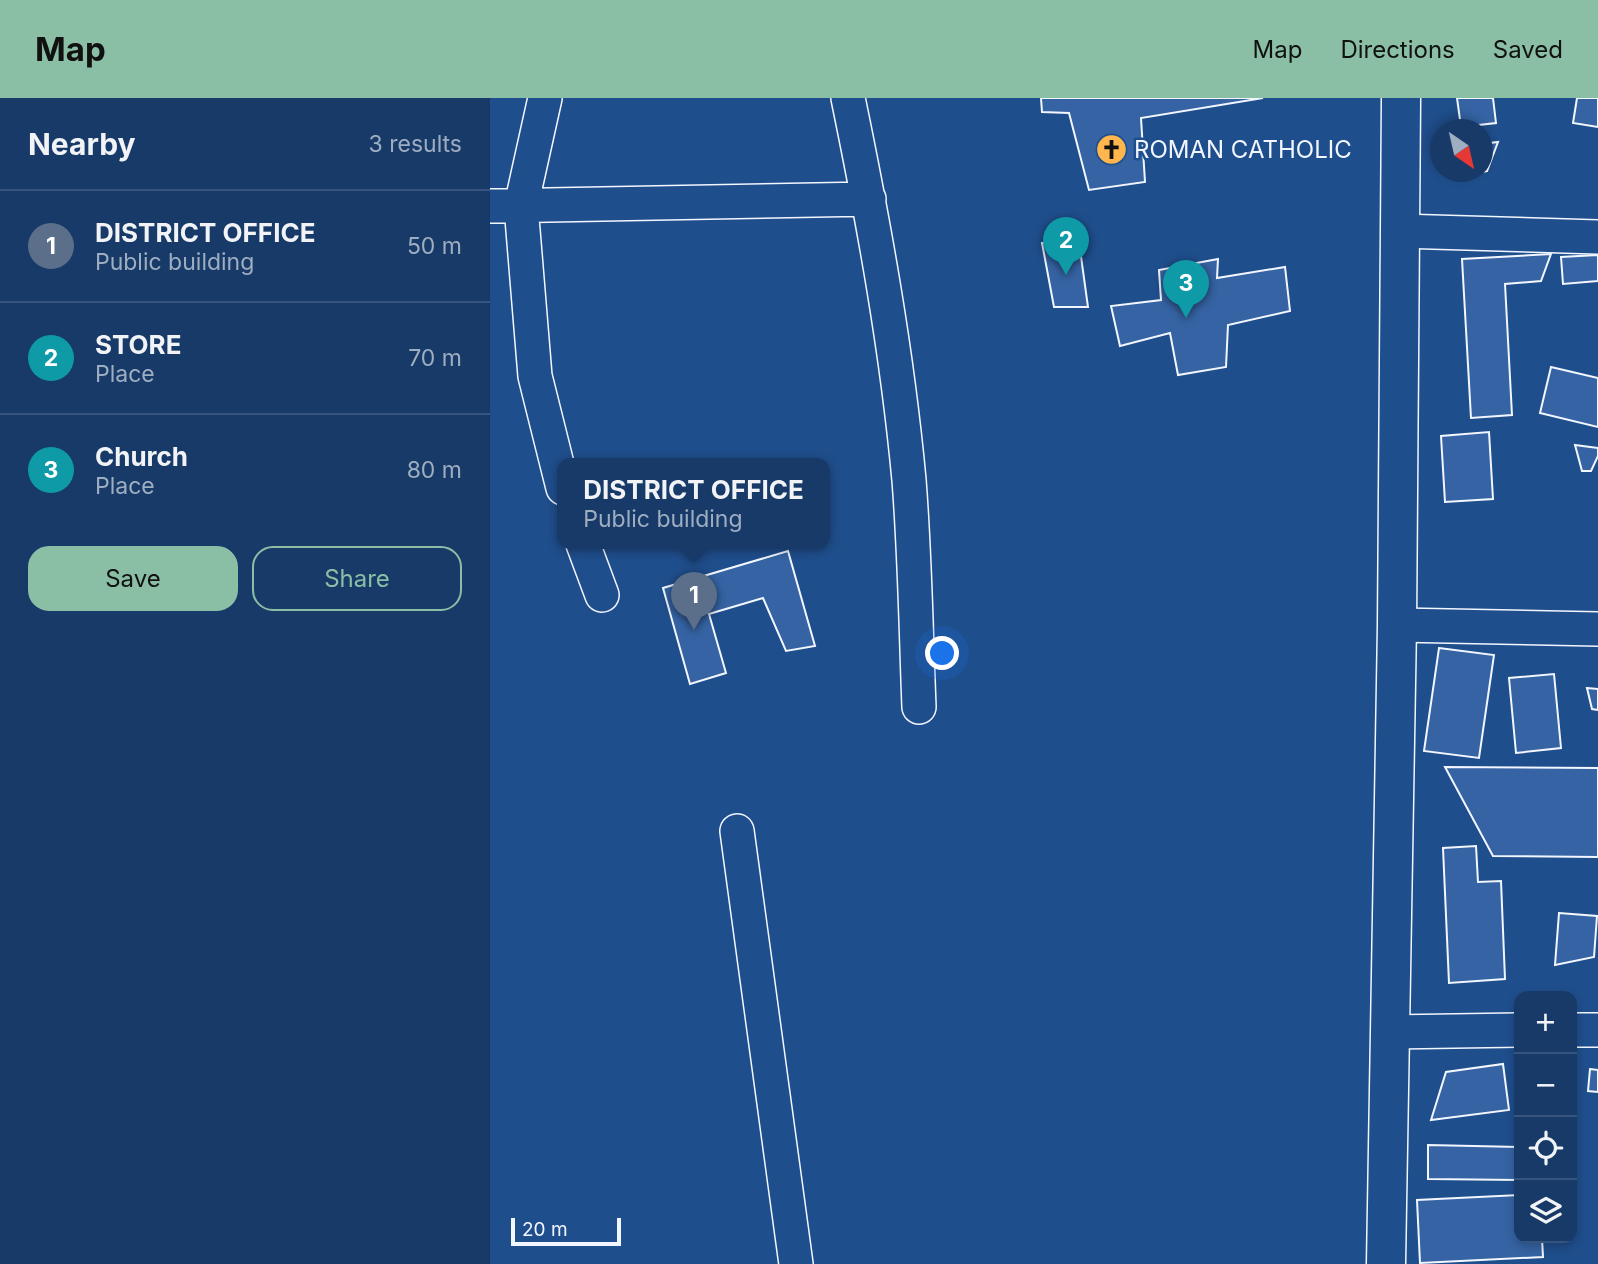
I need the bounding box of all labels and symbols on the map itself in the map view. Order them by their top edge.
north arrow [1430,119,1493,182]
church icon: ROMAN CATHOLIC [1094,133,1128,167]
place label: ROMAN CATHOLIC [1134,135,1352,164]
pin: 2 [1043,217,1089,275]
pin: 3 [1163,260,1209,318]
pin: 1 [671,572,717,630]
your location [925,636,959,670]
scale bar [511,1215,621,1247]

